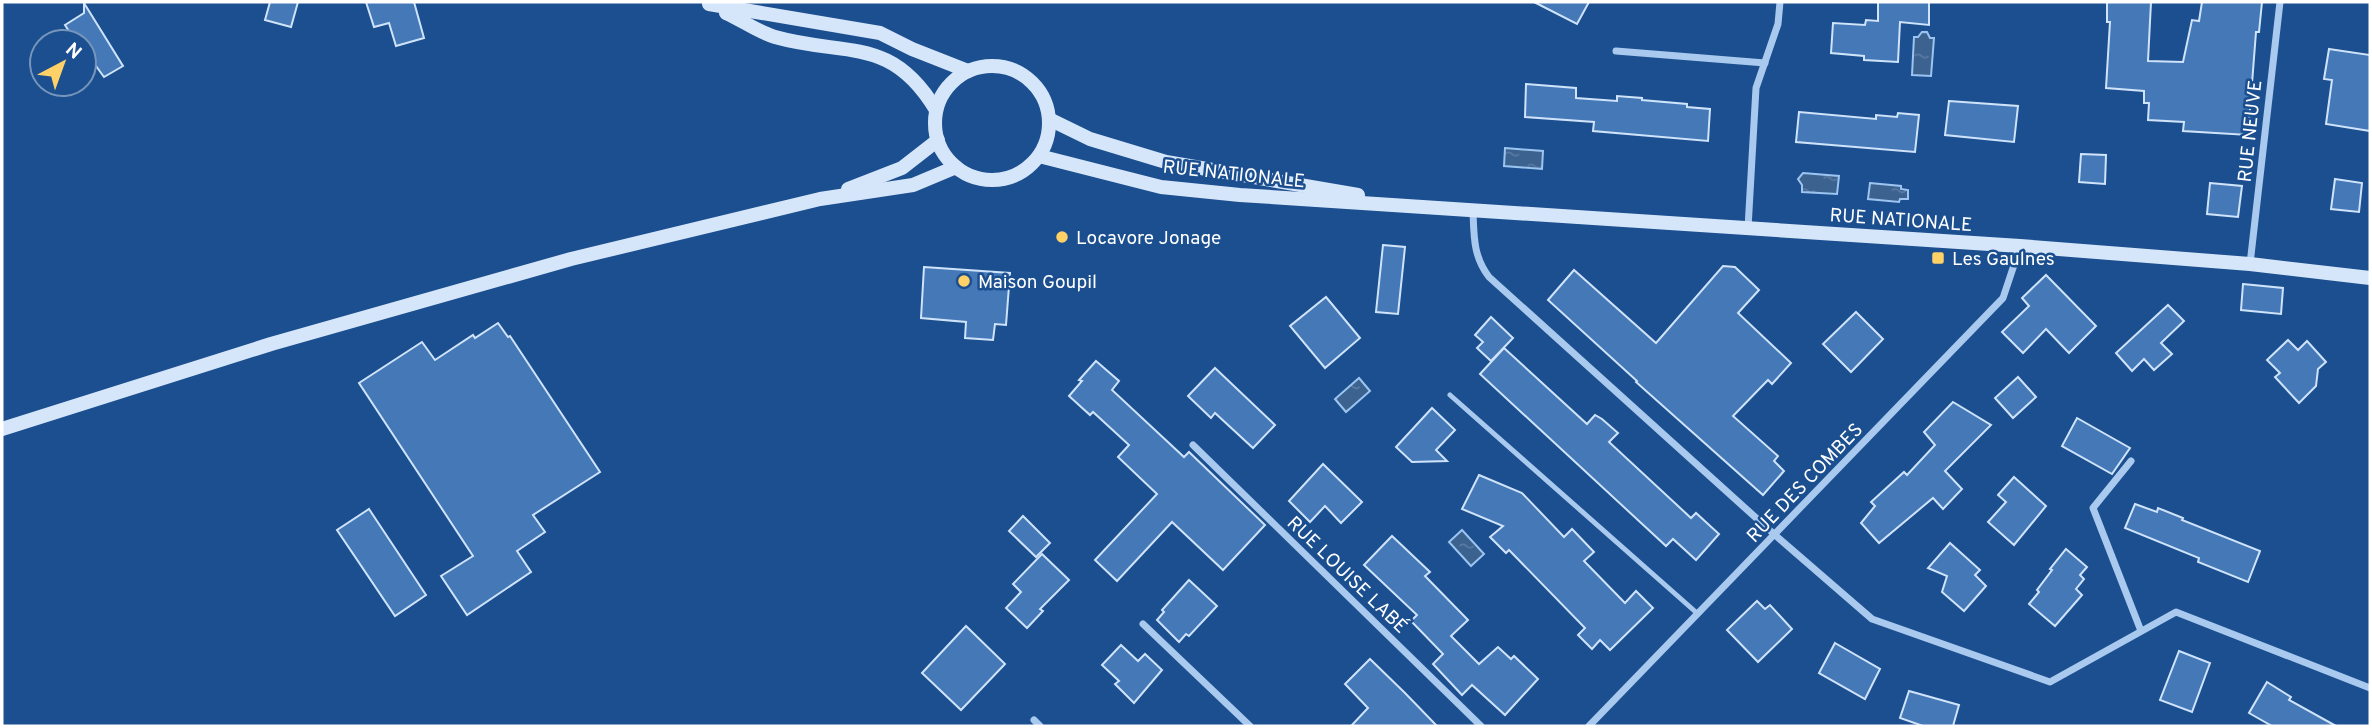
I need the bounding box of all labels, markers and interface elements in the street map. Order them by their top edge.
north arrow [28,28,98,98]
text: N [60,38,86,65]
street label: RUE NEUVE [2234,79,2268,183]
street label: RUE NATIONALE [1161,156,1306,194]
street label: RUE NATIONALE [1829,204,1973,238]
place label: Locavore Jonage [1076,227,1221,251]
marker: Locavore Jonage [1054,229,1070,245]
place label: Les Gaulnes [1952,248,2055,272]
marker: Les Gaulnes [1930,250,1946,266]
place label: Maison Goupil [978,271,1097,295]
marker: Maison Goupil [956,273,972,289]
street label: RUE DES COMBES [1742,419,1869,548]
street label: RUE LOUISE LABÉ [1281,511,1413,639]

